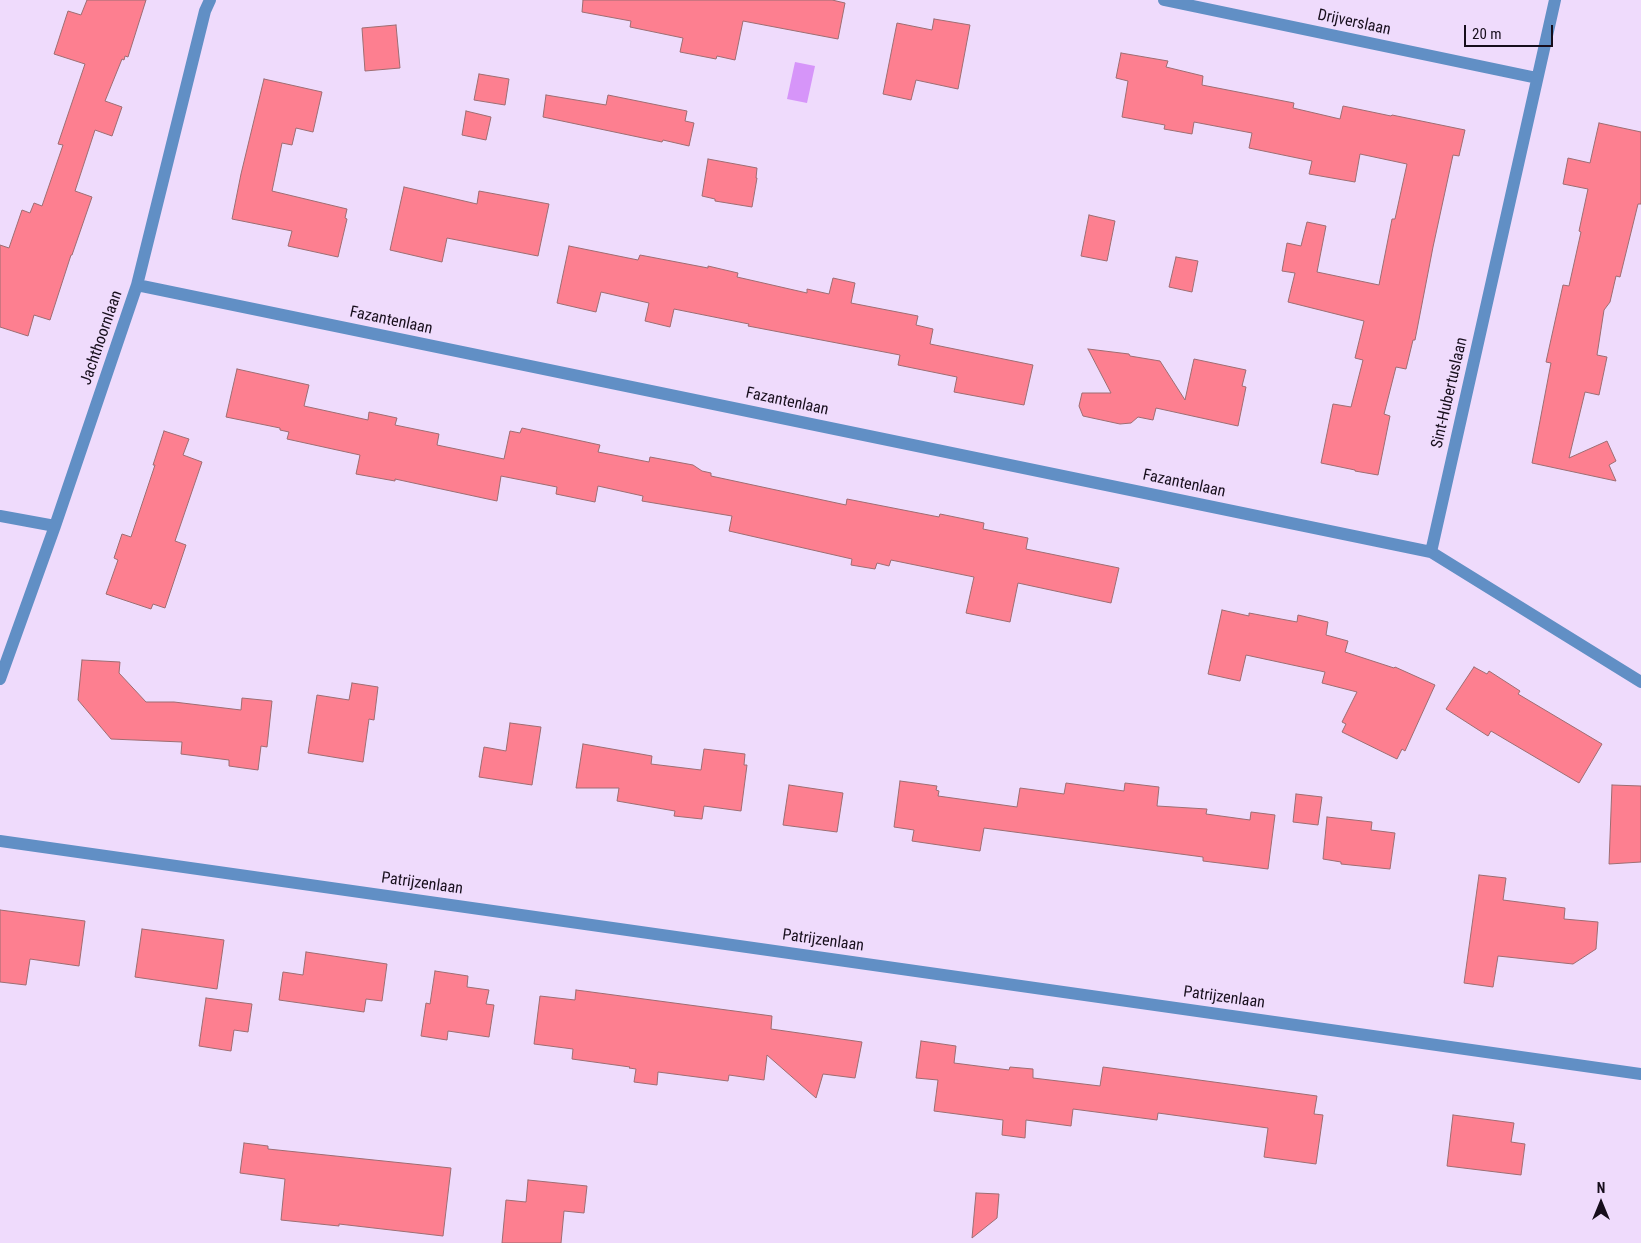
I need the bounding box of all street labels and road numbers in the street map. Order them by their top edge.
street label: Drijverslaan [1316,6,1392,40]
street label: Jachthoornlaan [77,288,127,388]
street label: Fazantenlaan [348,303,434,339]
street label: Sint-Hubertuslaan [1428,336,1472,450]
street label: Fazantenlaan [744,384,830,420]
street label: Fazantenlaan [1141,466,1227,502]
street label: Patrijzenlaan [380,869,464,899]
street label: Patrijzenlaan [781,926,865,956]
street label: Patrijzenlaan [1182,983,1266,1013]

